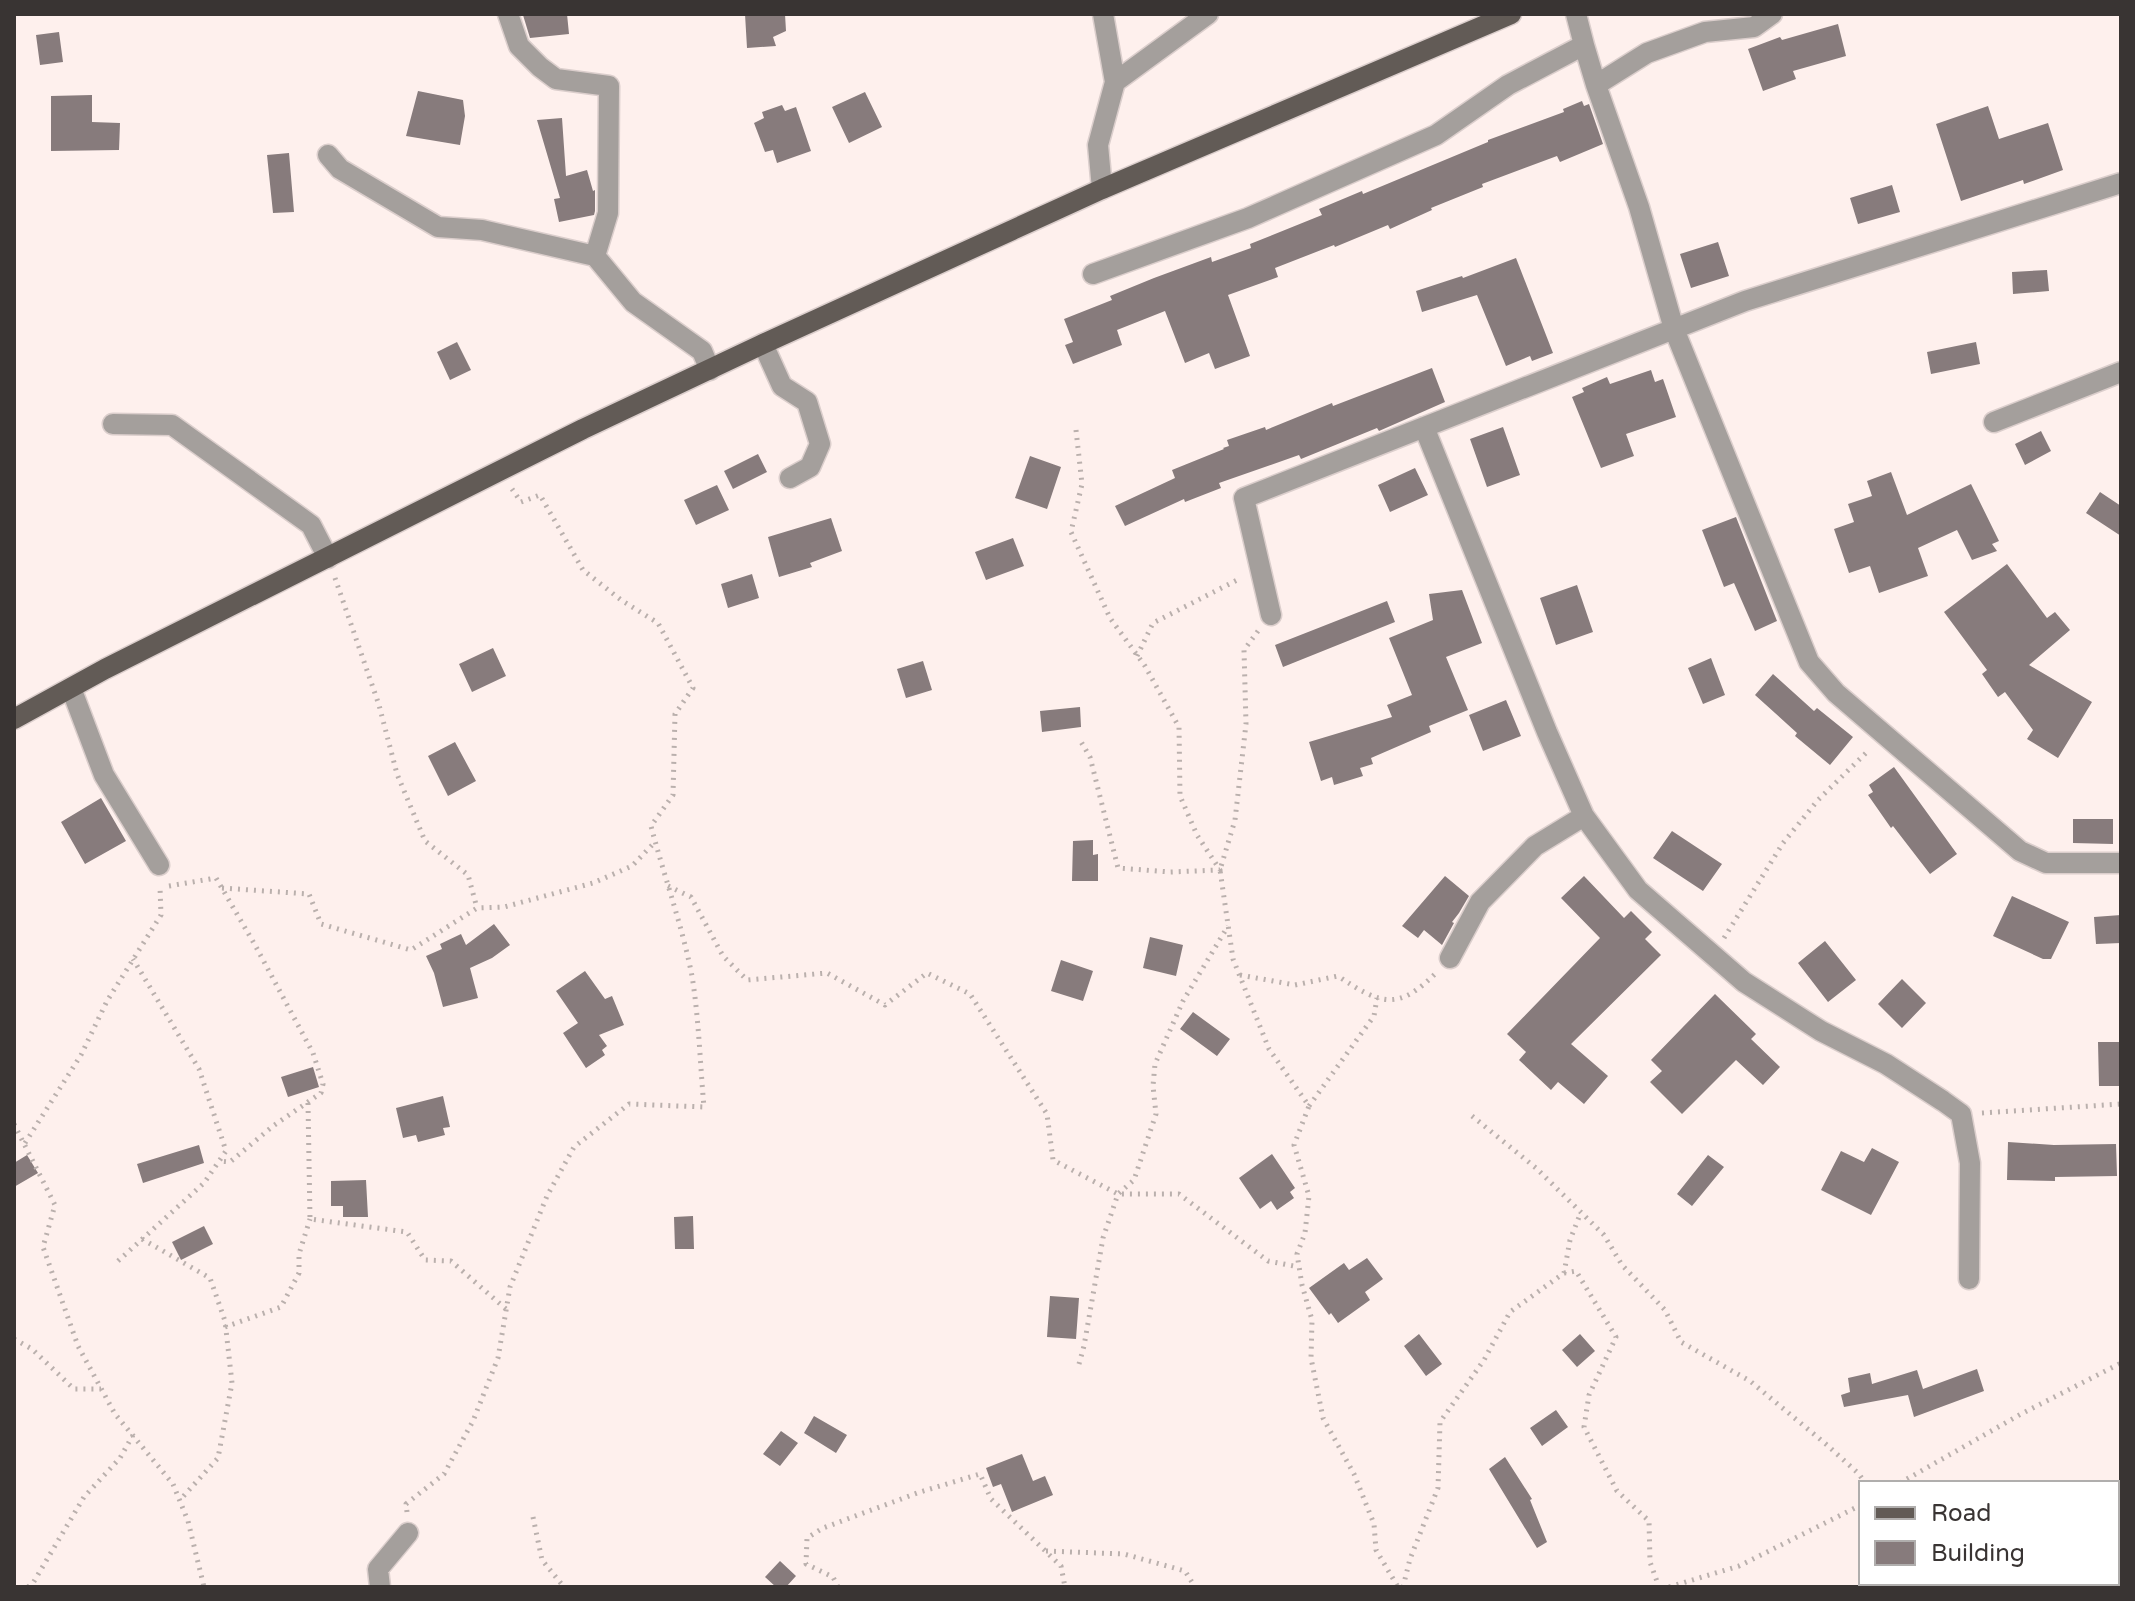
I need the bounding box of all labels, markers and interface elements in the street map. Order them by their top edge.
legend [1859,1481,2119,1585]
text: Road [1931,1499,1991,1528]
text: Building [1931,1539,2025,1568]

